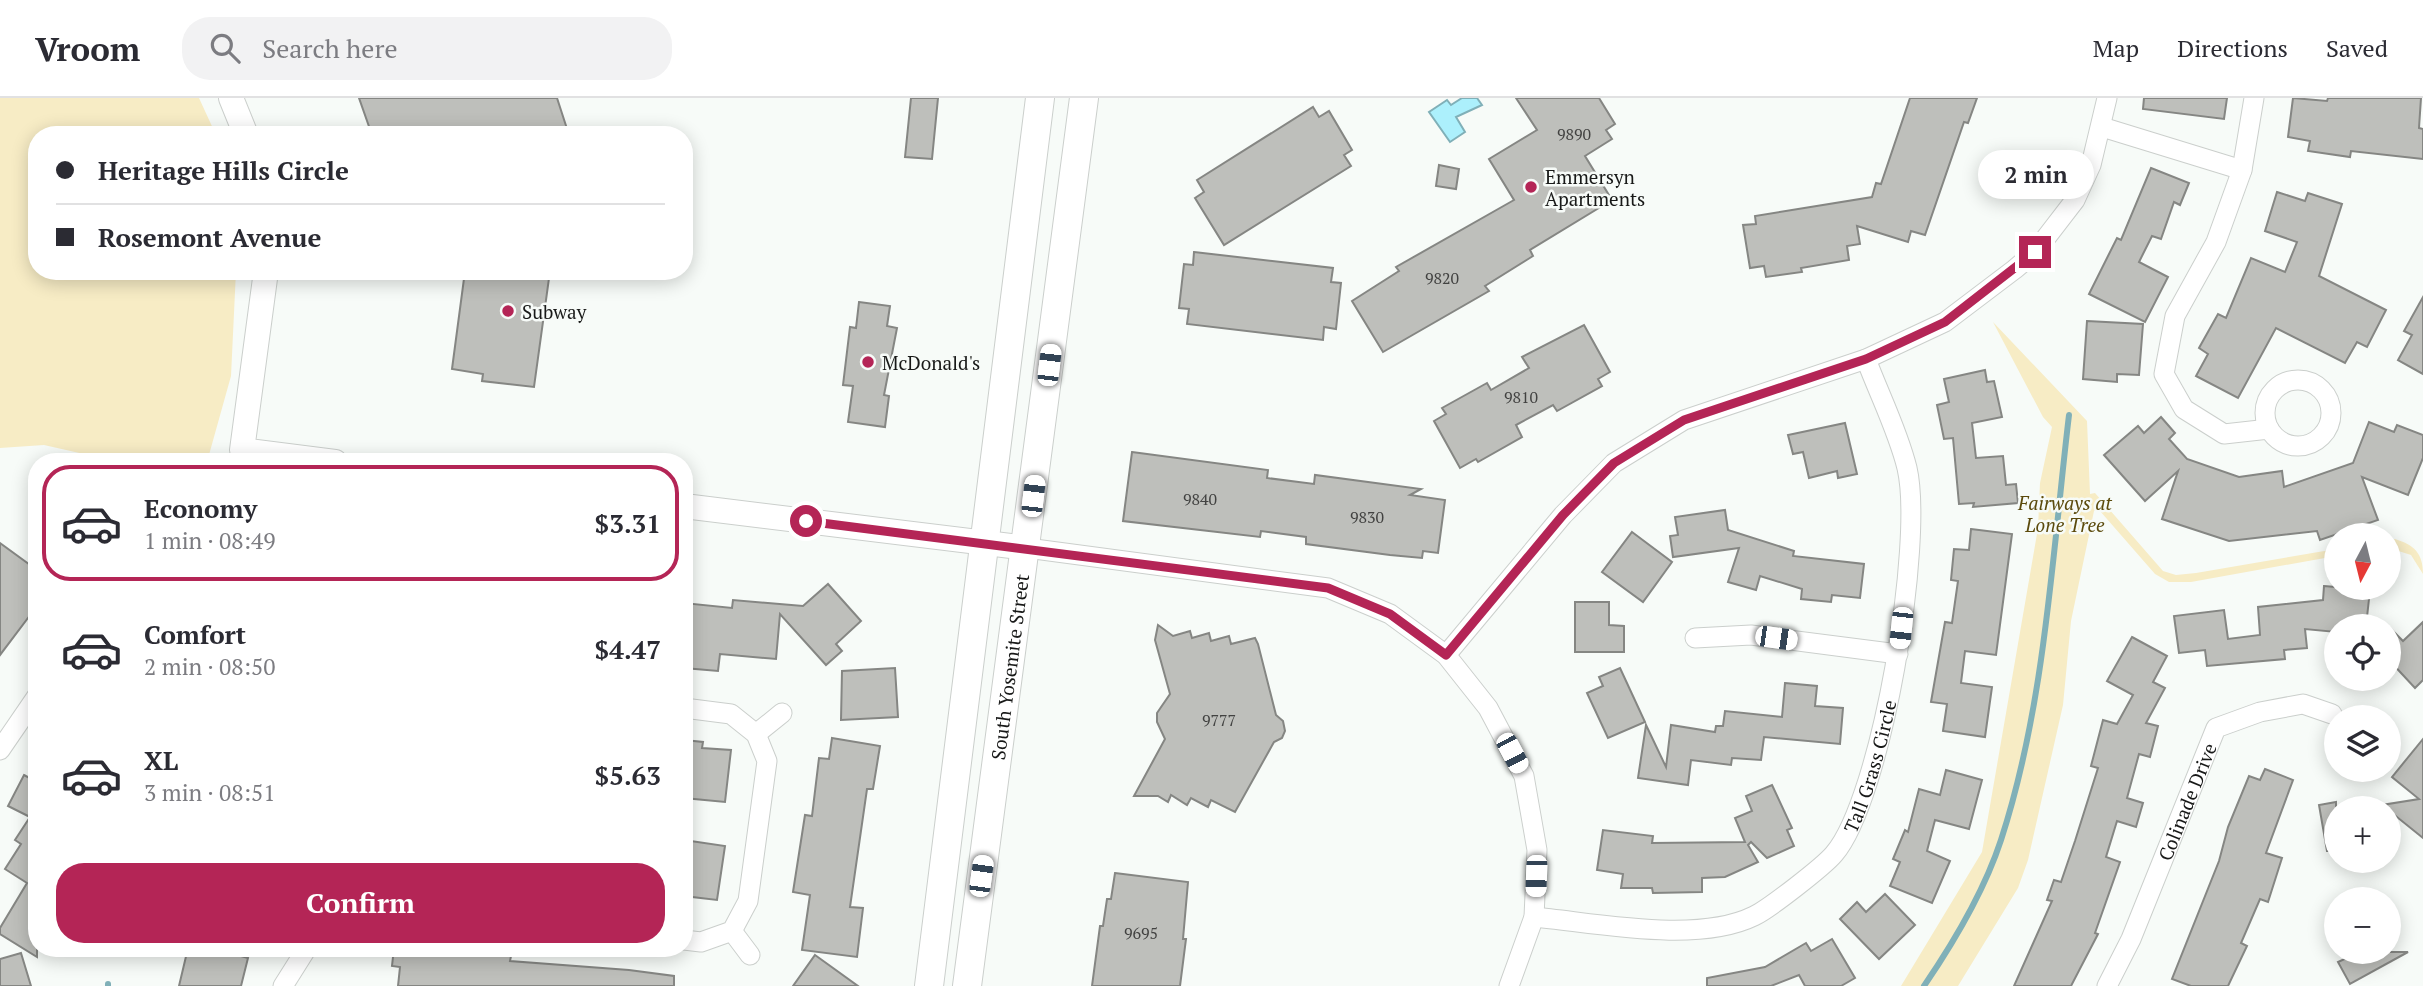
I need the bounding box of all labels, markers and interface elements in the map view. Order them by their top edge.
search box [182,17,672,80]
text: Vroom [35,27,140,70]
icon: search [206,29,244,67]
text: Search here [262,31,397,65]
text: Map [2093,32,2139,64]
text: Directions [2177,32,2288,64]
text: Saved [2326,32,2388,64]
house number: 9890 [1557,123,1591,145]
callout: 2 min [1977,150,2093,200]
text: Heritage Hills Circle [98,153,349,187]
text: 2 min [2005,159,2067,190]
place label: Emmersyn Apartments [1545,164,1645,211]
marker: Emmersyn Apartments [1523,179,1539,195]
text: Rosemont Avenue [98,220,321,254]
route end [2019,236,2051,268]
house number: 9820 [1425,267,1459,289]
place label: Subway [522,299,587,324]
marker: Subway [500,303,516,319]
car [1037,343,1062,387]
place label: McDonald's [882,350,980,375]
marker: McDonald's [860,354,876,370]
house number: 9810 [1504,386,1538,408]
car [1021,474,1046,518]
house number: 9840 [1183,488,1217,510]
park label: Fairways at Lone Tree [2017,490,2112,537]
text: Economy [144,491,257,525]
icon: car [60,492,123,555]
route start [790,505,822,537]
text: $3.31 [595,506,661,540]
house number: 9830 [1350,506,1384,528]
north arrow [2324,523,2401,600]
map controls [2324,523,2401,964]
text: 1 min · 08:49 [144,525,276,556]
street label: South Yosemite Street [984,572,1034,761]
car [1889,606,1914,650]
button: locate [2324,614,2401,691]
text: Comfort [144,617,246,651]
icon: car [60,618,123,681]
car [1754,625,1799,651]
text: $4.47 [595,632,661,666]
text: 2 min · 08:50 [144,651,276,682]
street label: Tall Grass Circle [1837,697,1901,836]
button: layers [2324,705,2401,782]
house number: 9777 [1202,709,1236,731]
car [1493,730,1532,776]
street label: Colinade Drive [2151,739,2221,864]
text: XL [144,743,178,777]
icon: car [60,744,123,807]
text: $5.63 [595,758,661,792]
text: 3 min · 08:51 [144,777,276,808]
button: + [2324,796,2401,873]
car [968,854,995,898]
car [1525,855,1548,897]
button: Confirm [56,863,665,943]
button: − [2324,887,2401,964]
house number: 9695 [1124,922,1158,944]

